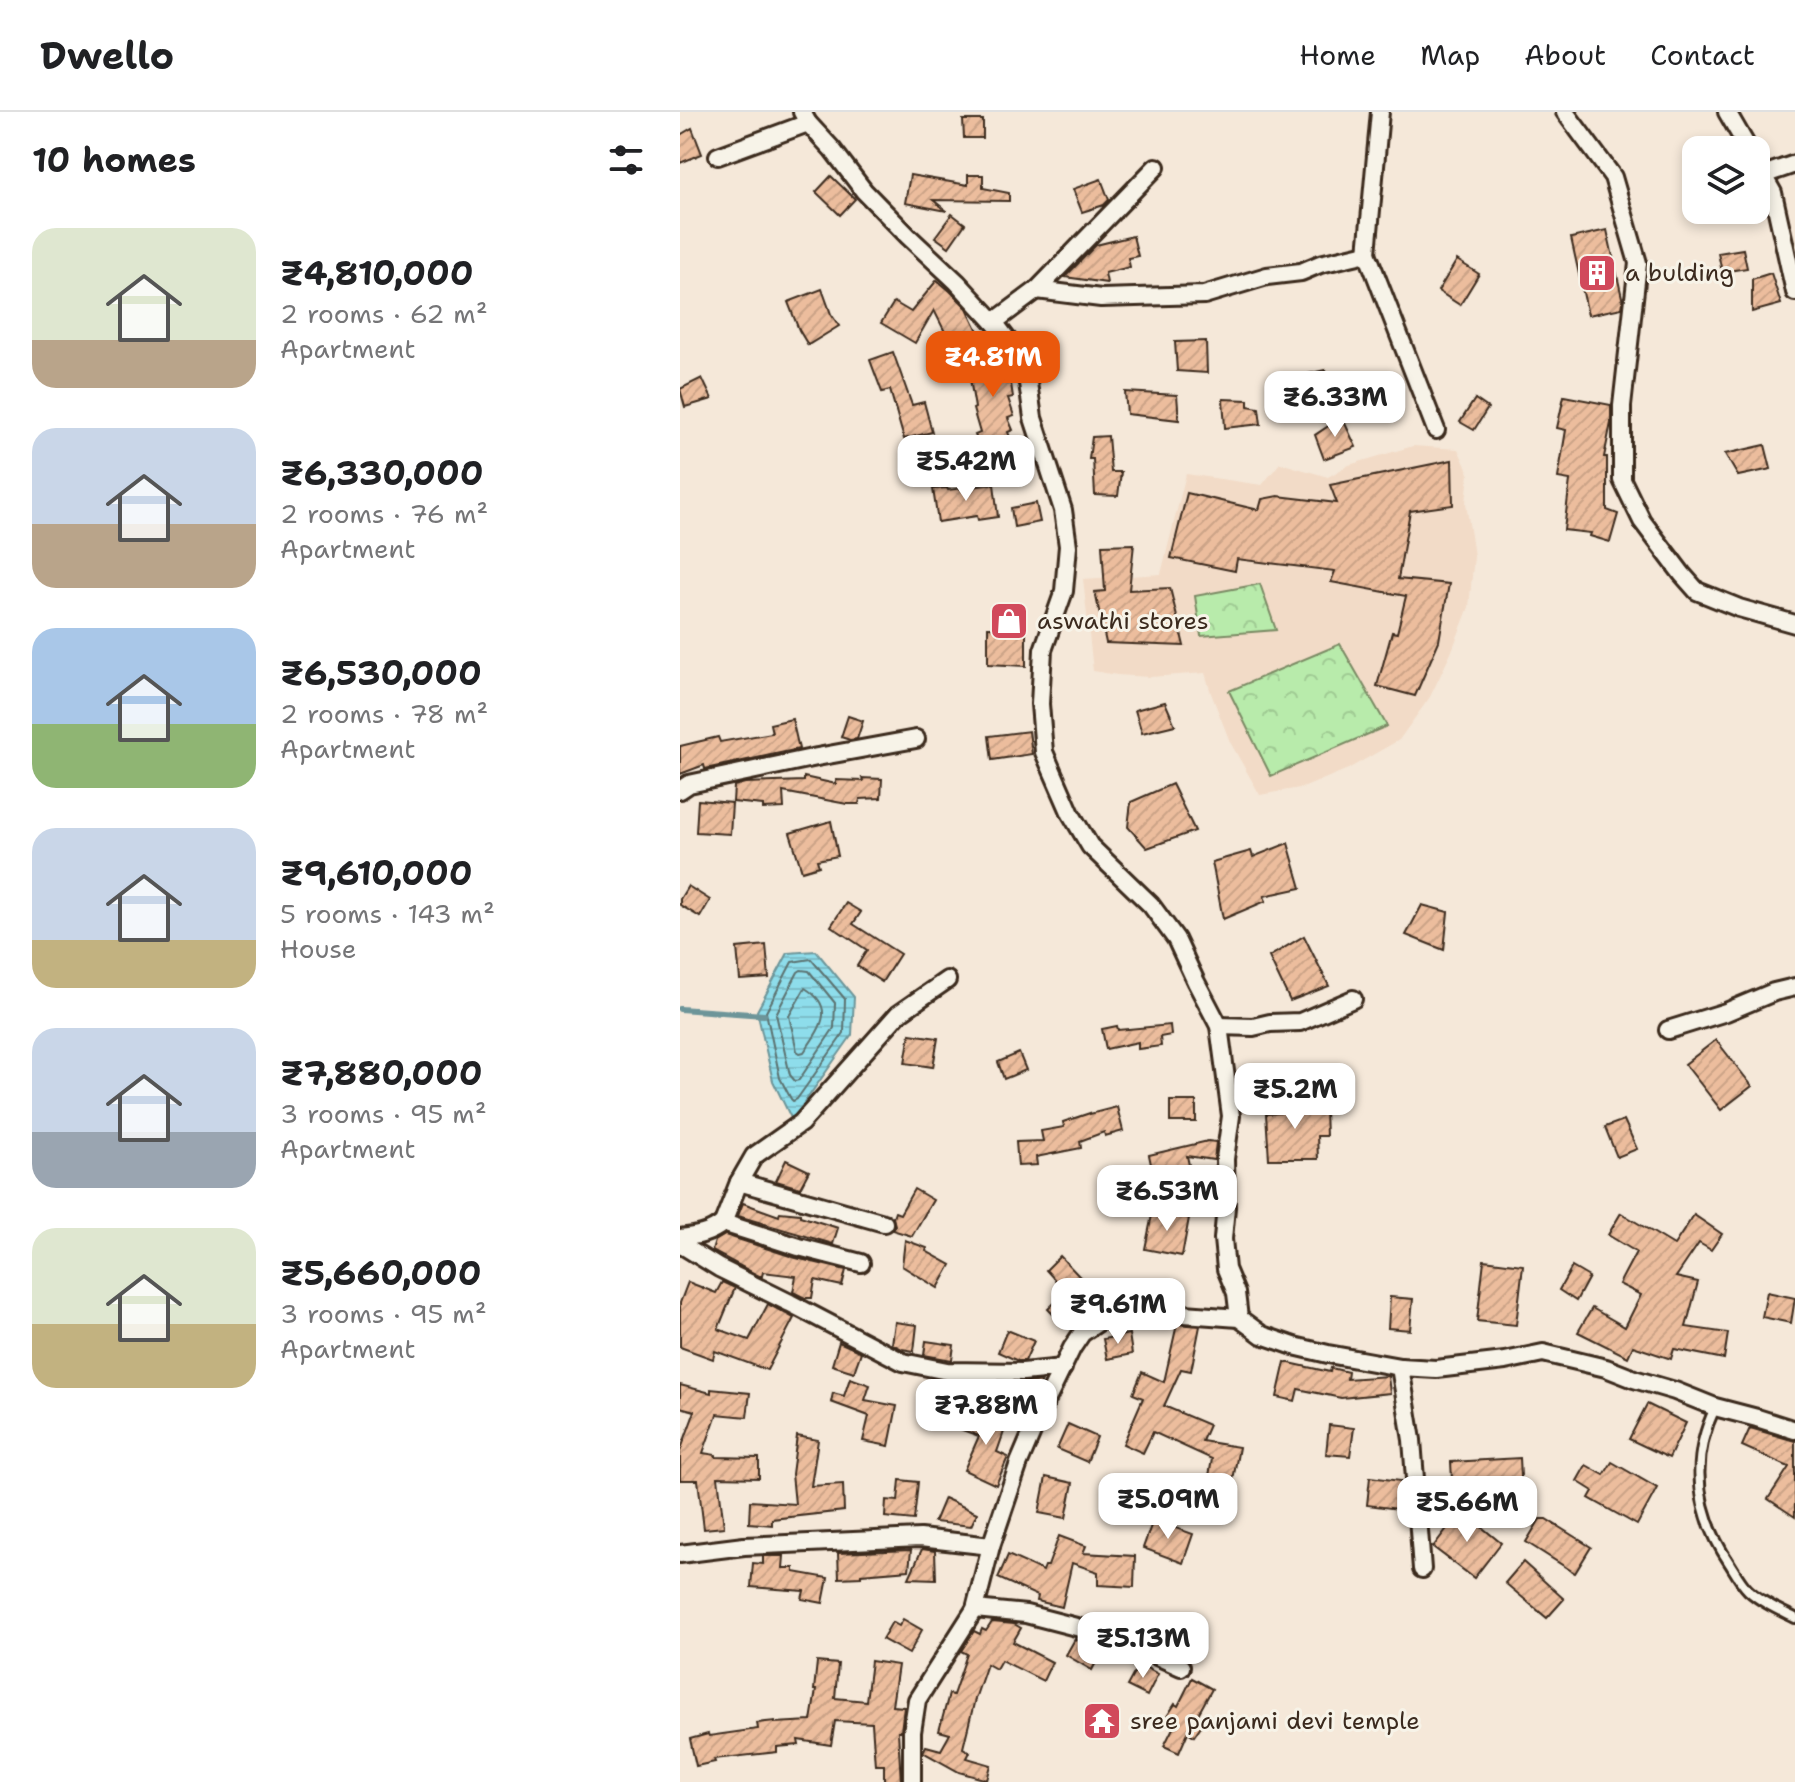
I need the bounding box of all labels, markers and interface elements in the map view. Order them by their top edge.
text: Dwello [40,30,174,81]
text: Home [1299,36,1376,74]
text: Map [1420,36,1480,74]
text: About [1524,36,1606,74]
text: Contact [1650,36,1755,74]
map controls [1682,136,1770,224]
button: layers [1682,136,1770,224]
text: 10 homes [32,137,196,183]
icon: filters [604,138,648,182]
text: ₹4,810,000 [280,250,473,296]
building icon: a bulding [1576,252,1618,294]
place label: a bulding [1625,257,1734,289]
icon: home [96,260,192,356]
text: 2 rooms · 62 m² [280,296,488,331]
text: Apartment [280,331,416,366]
pin: ₹4.81M [928,331,1058,399]
text: ₹4.81M [944,339,1042,374]
pin: ₹6.33M [1270,371,1400,439]
text: ₹6.33M [1282,379,1388,414]
pin: ₹5.42M [901,435,1031,503]
text: ₹5.42M [916,443,1016,478]
text: ₹6,330,000 [280,450,484,496]
icon: home [96,460,192,556]
text: 2 rooms · 76 m² [280,496,488,531]
text: Apartment [280,531,416,566]
shop icon: aswathi stores [988,600,1030,642]
place label: aswathi stores [1037,605,1209,637]
text: ₹6,530,000 [280,650,482,696]
icon: home [96,660,192,756]
text: 2 rooms · 78 m² [280,696,488,731]
text: Apartment [280,731,416,766]
text: ₹9,610,000 [280,850,472,896]
icon: home [96,860,192,956]
text: 5 rooms · 143 m² [280,896,495,931]
text: House [280,931,356,966]
text: ₹7,880,000 [280,1050,483,1096]
icon: home [96,1060,192,1156]
pin: ₹5.2M [1239,1063,1351,1131]
text: ₹5.2M [1252,1071,1338,1106]
text: 3 rooms · 95 m² [280,1096,487,1131]
text: Apartment [280,1131,416,1166]
pin: ₹6.53M [1102,1165,1232,1233]
text: ₹6.53M [1115,1173,1219,1208]
text: ₹5,660,000 [280,1250,482,1296]
icon: home [96,1260,192,1356]
pin: ₹9.61M [1053,1278,1183,1346]
text: ₹9.61M [1069,1286,1167,1321]
text: 3 rooms · 95 m² [280,1296,487,1331]
text: Apartment [280,1331,416,1366]
pin: ₹7.88M [921,1379,1051,1447]
text: ₹7.88M [934,1387,1038,1422]
pin: ₹5.09M [1103,1473,1233,1541]
pin: ₹5.66M [1402,1476,1532,1544]
text: ₹5.09M [1116,1481,1220,1516]
text: ₹5.66M [1415,1484,1519,1519]
pin: ₹5.13M [1078,1612,1208,1680]
text: ₹5.13M [1096,1620,1190,1655]
temple icon: sree panjami devi temple [1081,1700,1123,1742]
place label: sree panjami devi temple [1130,1705,1420,1737]

